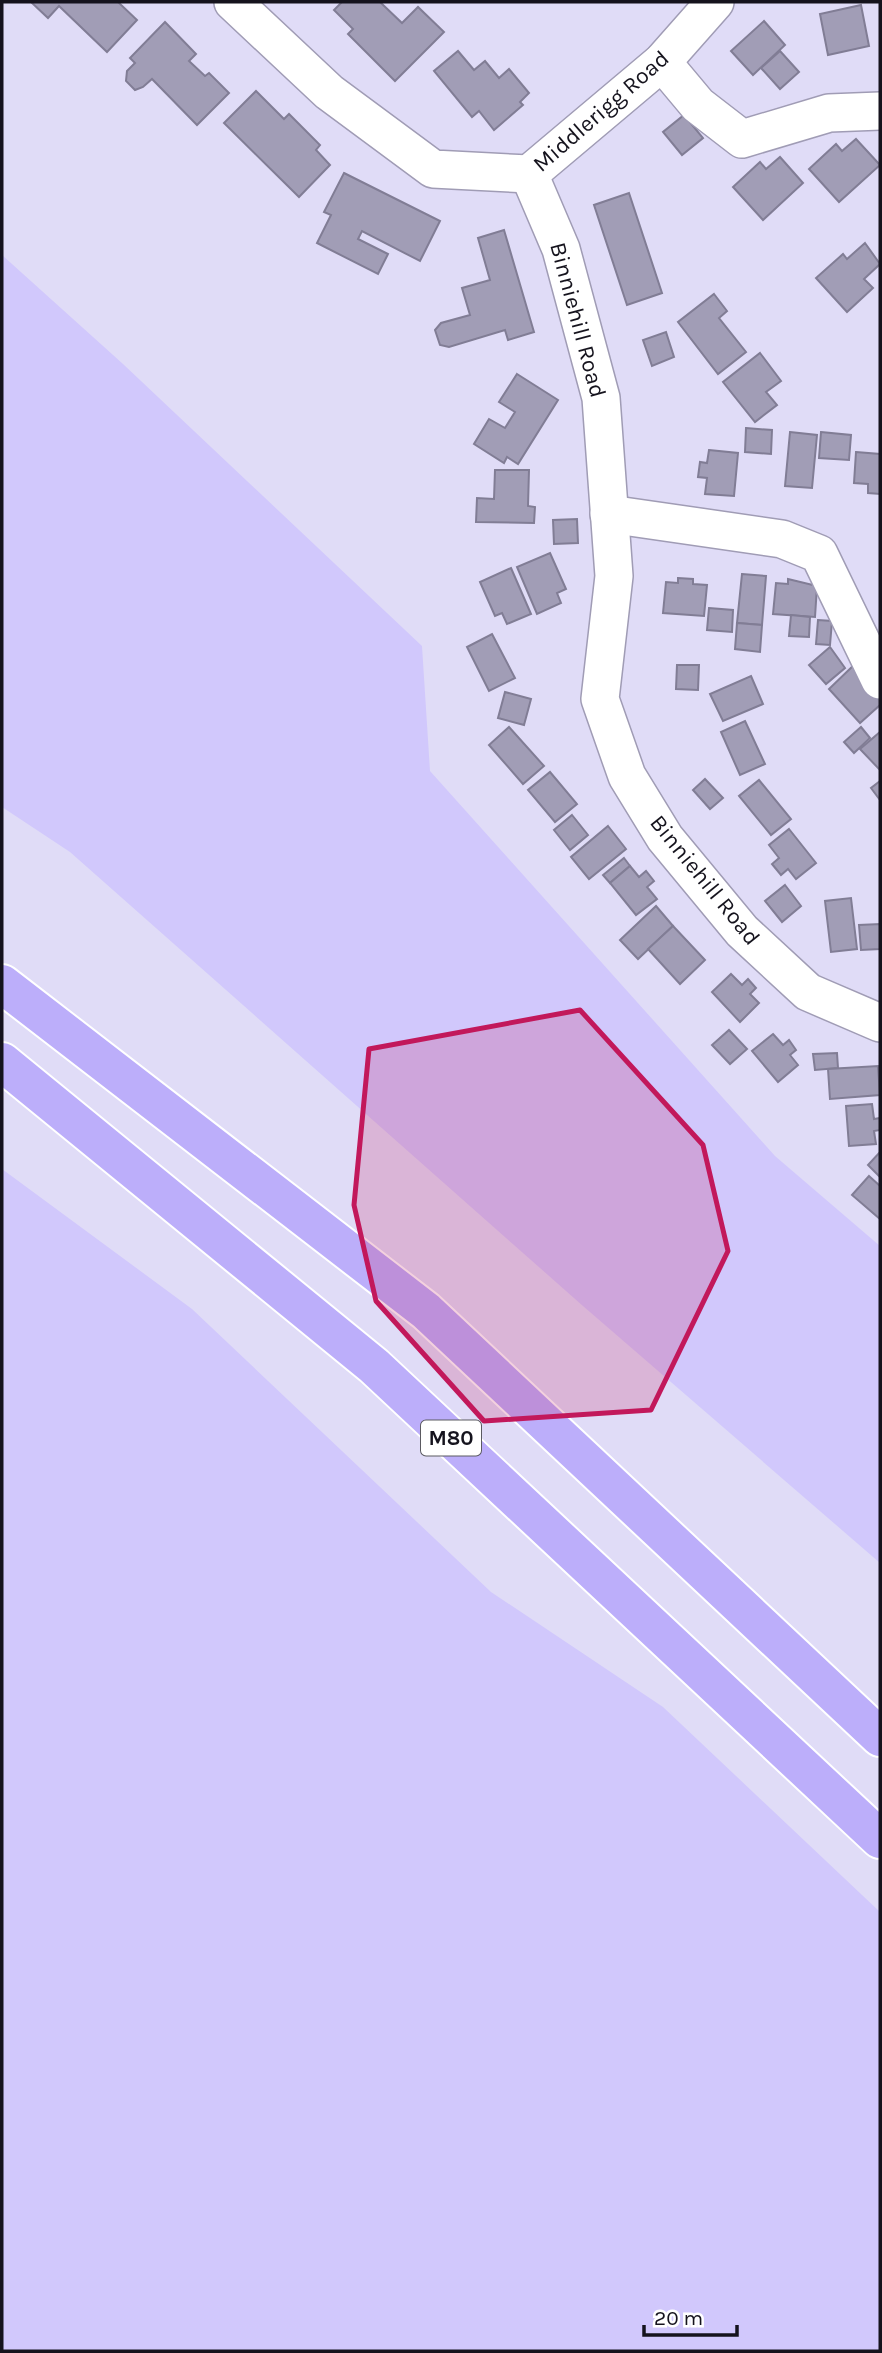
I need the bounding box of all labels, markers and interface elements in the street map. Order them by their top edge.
street label: Middlerigg Road [527,45,675,177]
street label: Binniehill Road [544,239,612,401]
street label: Binniehill Road [644,809,766,951]
road number: M80 [421,1420,481,1456]
scale bar [644,2294,737,2338]
text: 20 m [654,2306,703,2330]

